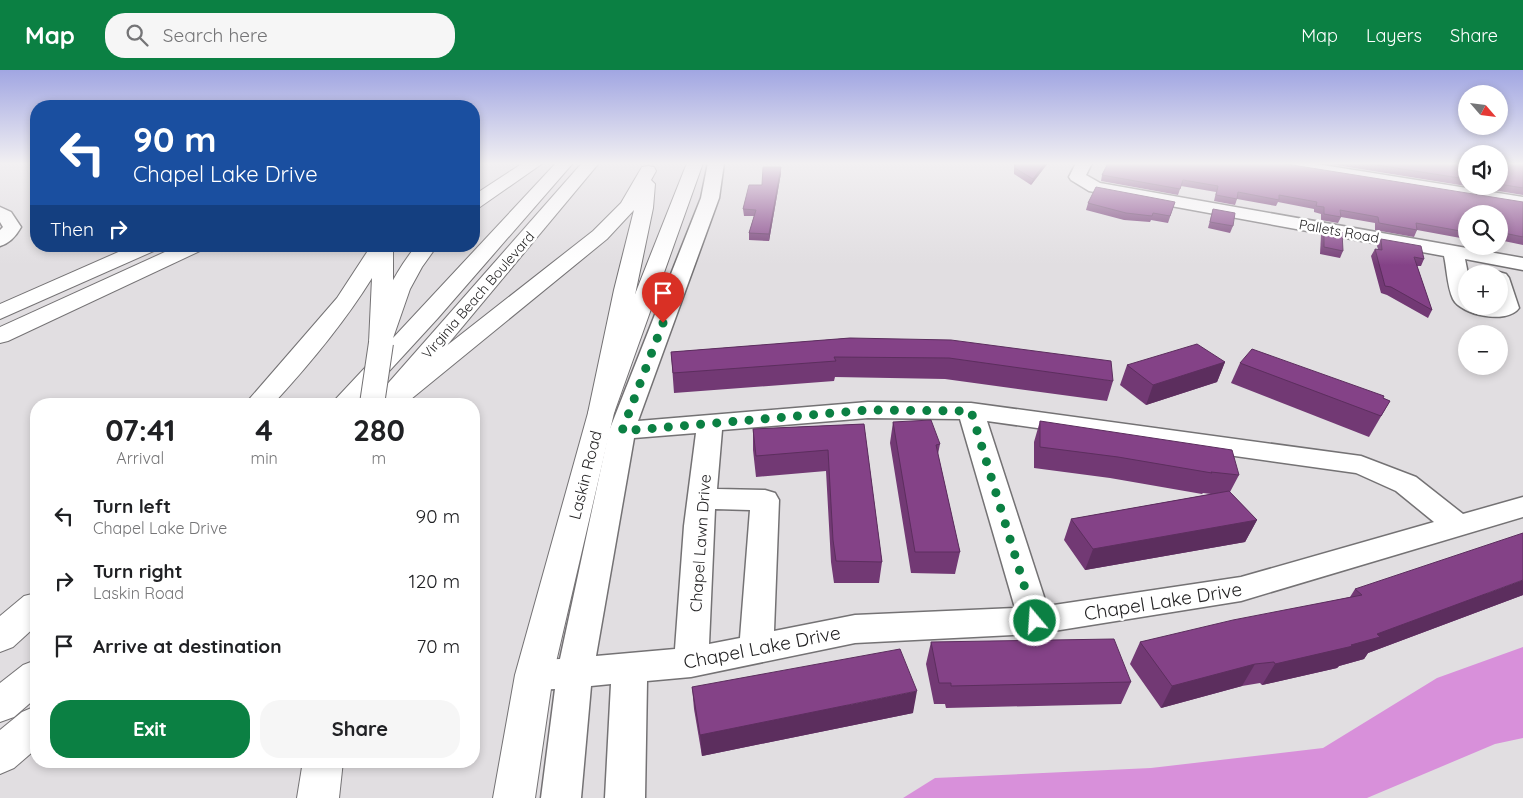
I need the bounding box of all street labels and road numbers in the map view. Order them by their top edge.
street label: Pallets Road [1297,215,1381,247]
street label: Virginia Beach Boulevard [418,228,538,362]
street label: Laskin Road [564,428,606,522]
street label: Chapel Lawn Drive [685,473,715,613]
street label: Chapel Lake Drive [1082,577,1244,625]
street label: Chapel Lake Drive [681,620,843,674]

